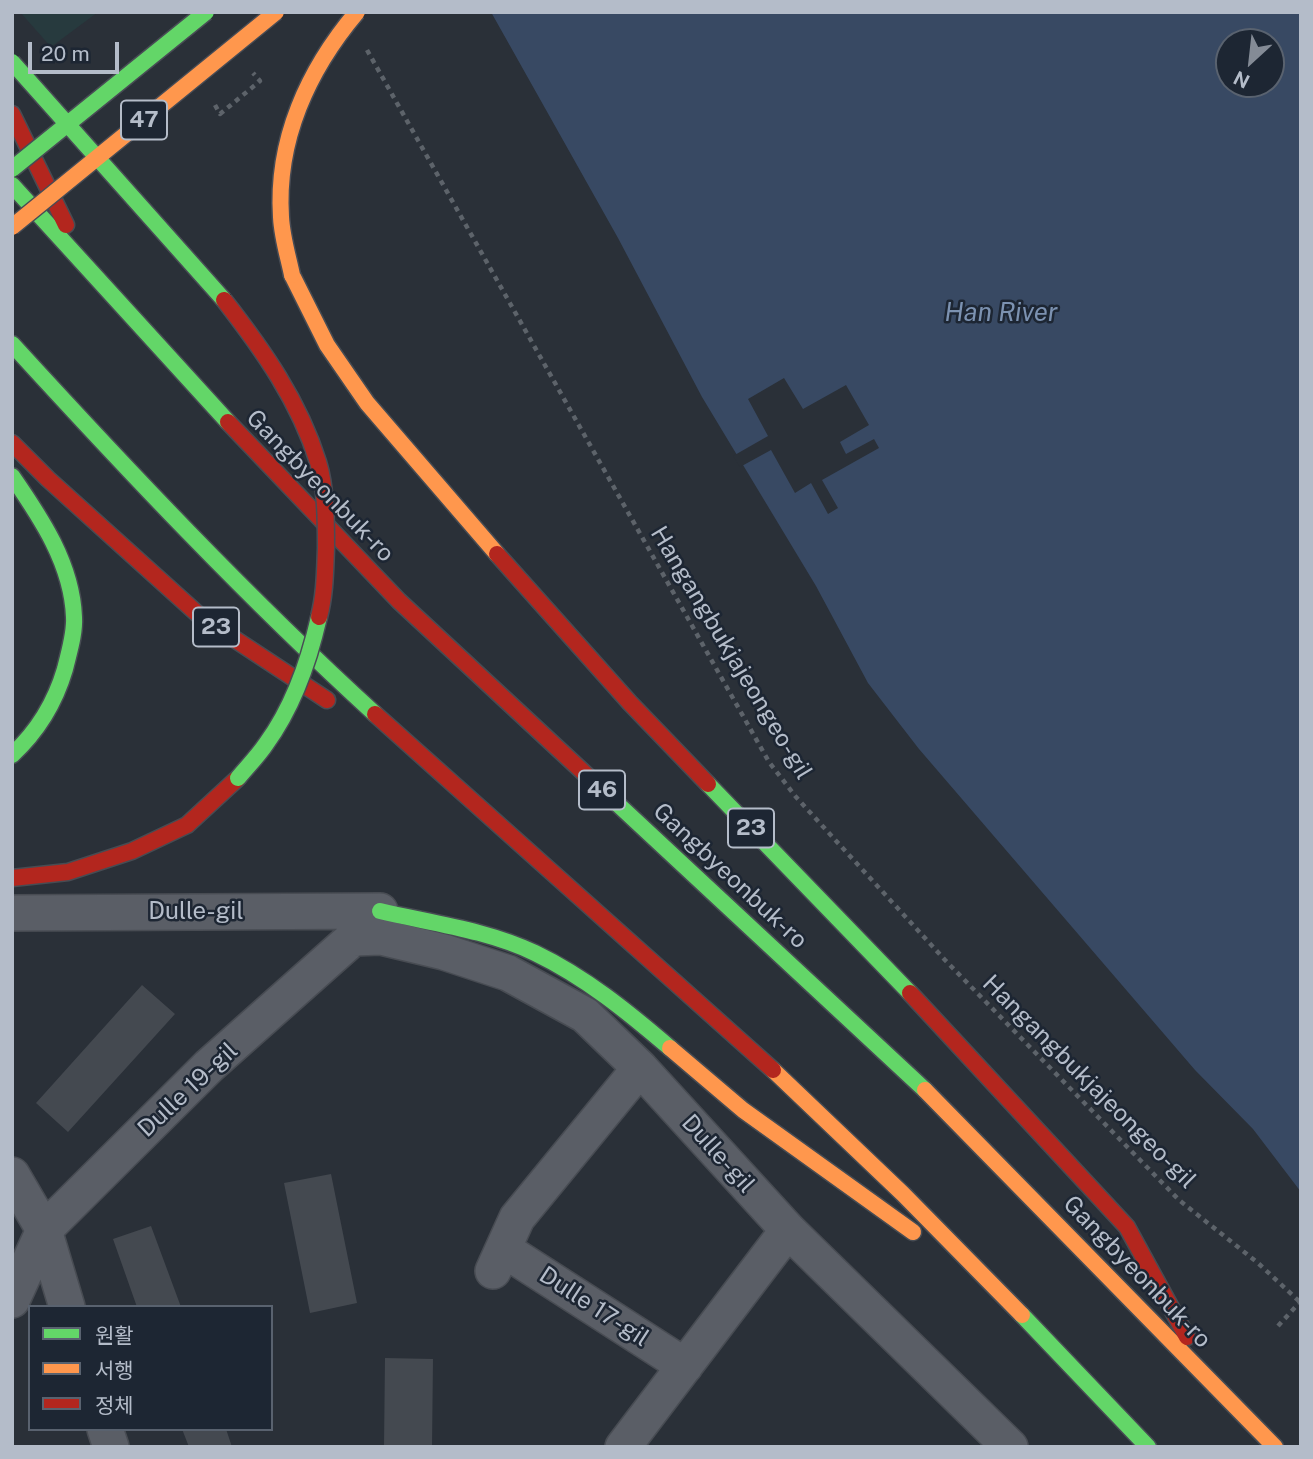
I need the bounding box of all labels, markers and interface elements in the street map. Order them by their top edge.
scale bar [32,28,122,72]
north arrow [1215,28,1285,98]
text: 20 m [41,41,90,66]
text: N [1230,67,1253,93]
road number: 47 [121,100,167,140]
water label: Han River [944,297,1058,329]
street label: Gangbyeonbuk-ro [240,404,400,568]
street label: Hangangbukjajeongeo-gil [644,521,818,785]
road number: 23 [193,608,239,646]
road number: 46 [579,770,625,810]
street label: Gangbyeonbuk-ro [647,797,813,955]
road number: 23 [728,808,774,848]
street label: Dulle-gil [148,898,244,926]
street label: Hangangbukjajeongeo-gil [976,969,1202,1195]
street label: Dulle 19-gil [132,1037,244,1143]
street label: Dulle-gil [675,1109,761,1199]
street label: Gangbyeonbuk-ro [1057,1190,1217,1354]
street label: Dulle 17-gil [534,1261,654,1353]
legend [28,1305,273,1431]
text: 원활 [95,1323,134,1348]
text: 서행 [95,1358,134,1383]
text: 정체 [95,1393,134,1418]

